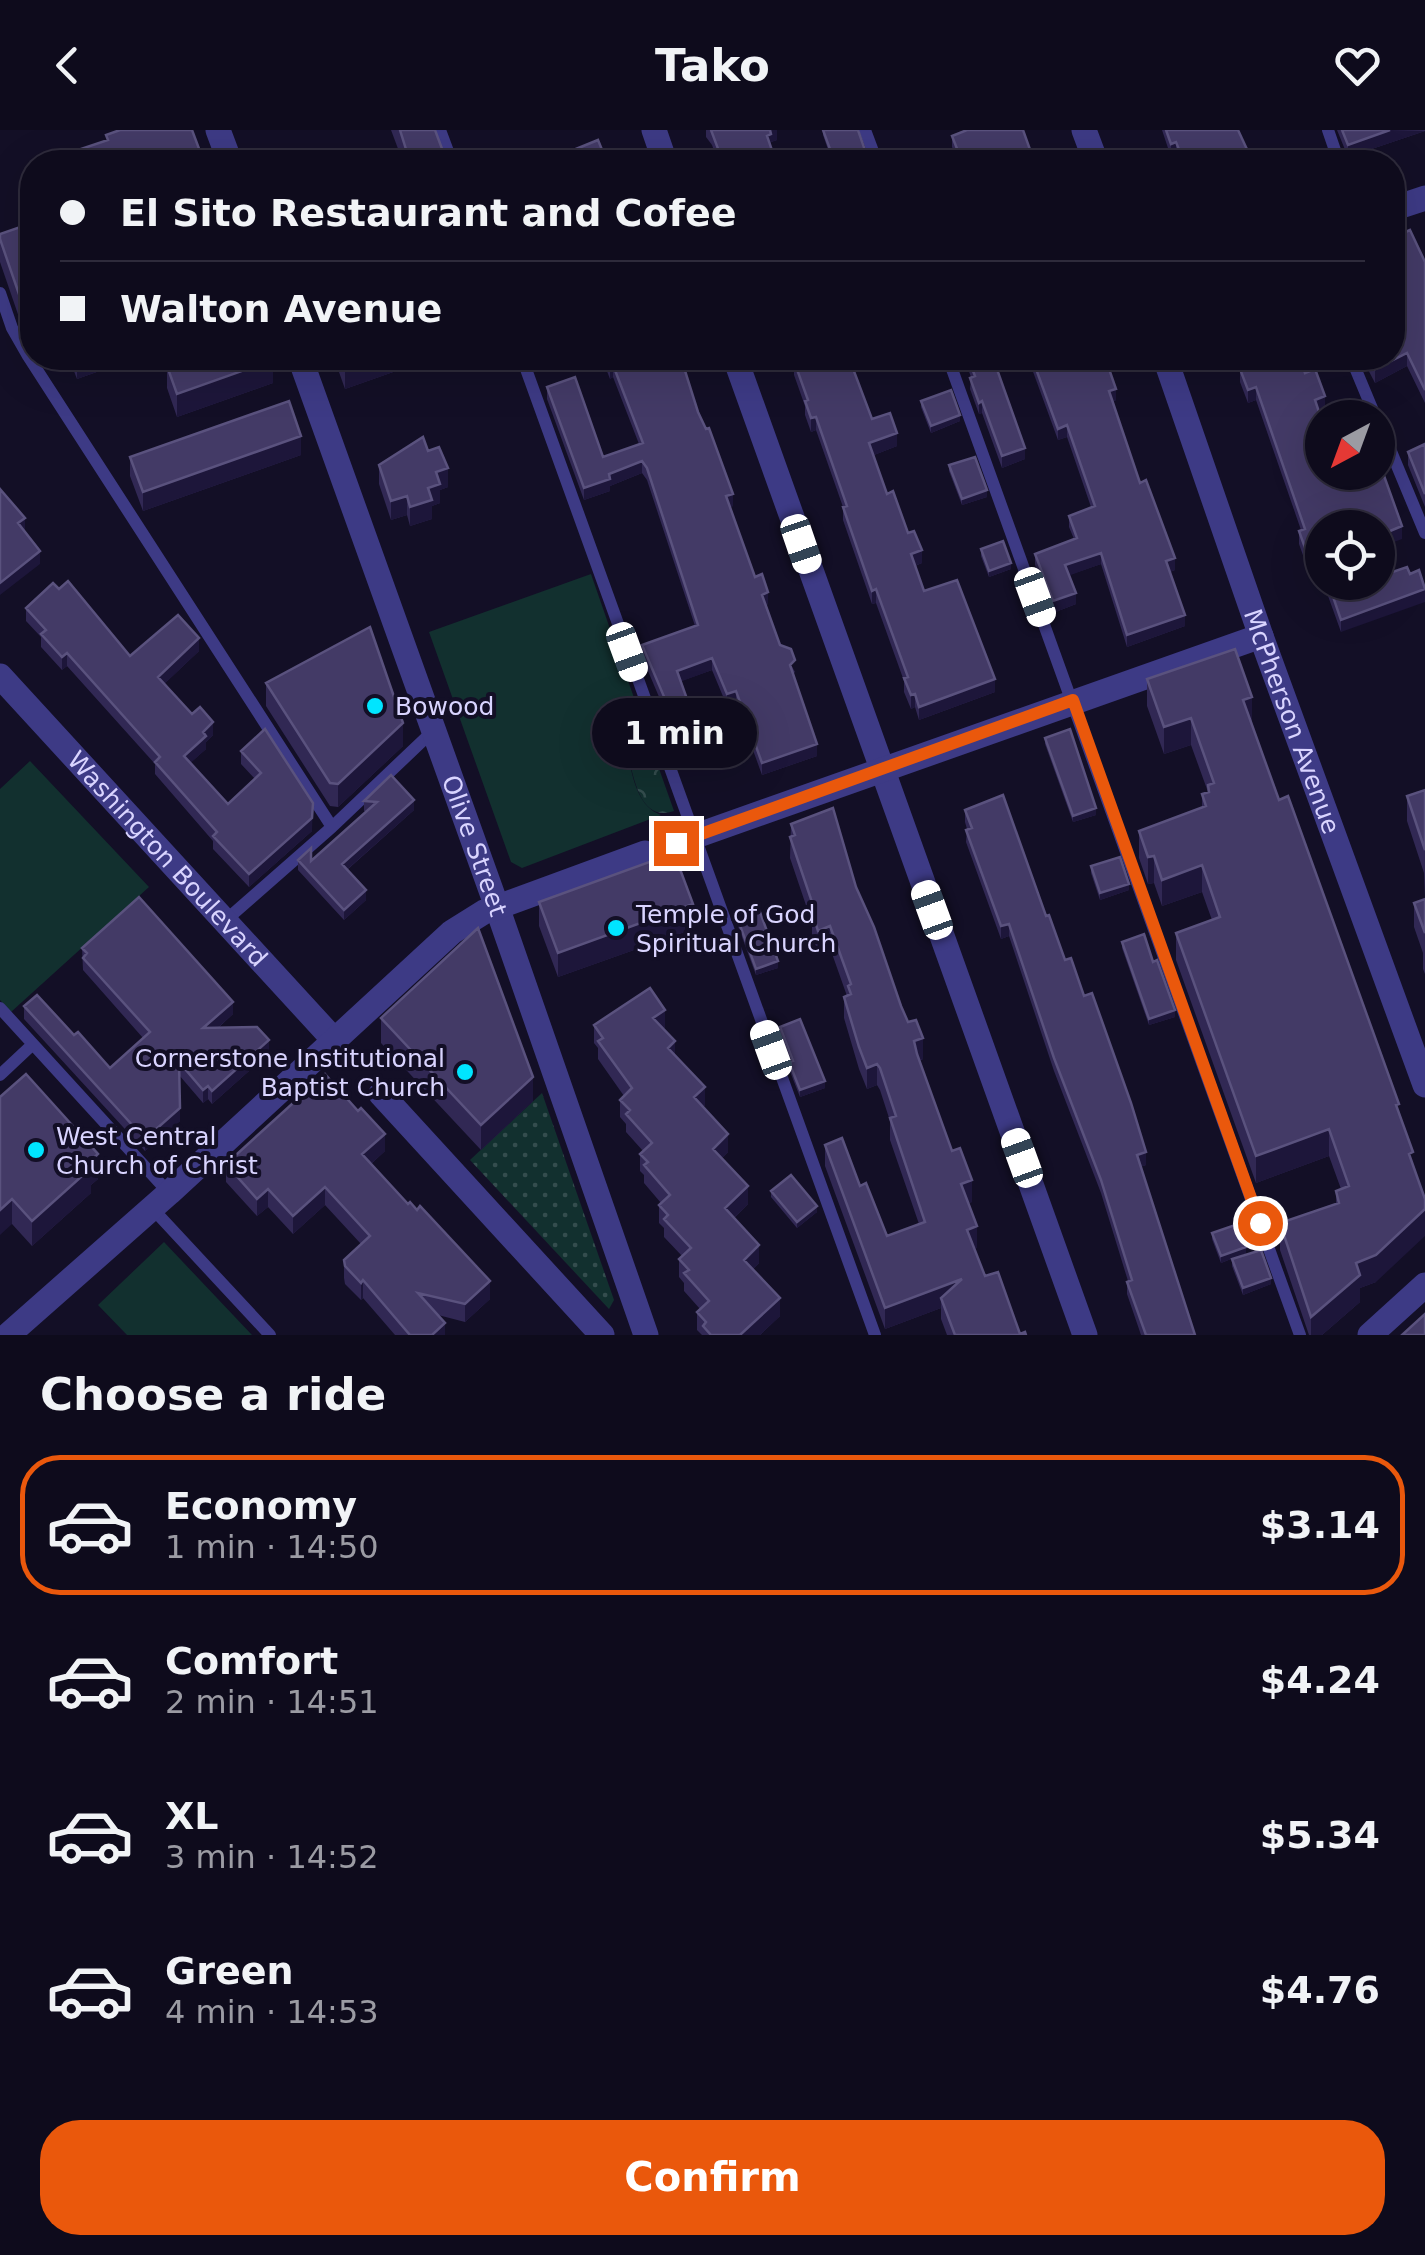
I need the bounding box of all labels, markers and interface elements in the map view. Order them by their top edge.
icon: back [40,38,95,93]
icon: heart [1330,38,1385,93]
text: Tako [655,39,770,92]
text: El Sito Restaurant and Cofee [120,191,737,235]
text: Walton Avenue [120,287,442,331]
north arrow [1305,400,1395,490]
map controls [1305,400,1395,600]
button: locate [1305,510,1395,600]
car [777,511,825,577]
car [1011,564,1059,630]
street label: McPherson Avenue [1238,605,1346,838]
car [603,619,651,685]
place label: Bowood [395,692,494,721]
marker: Bowood [364,695,386,717]
callout: 1 min [594,698,758,768]
text: 1 min [624,714,725,752]
street label: Washington Boulevard [61,746,273,973]
street label: Olive Street [436,771,513,920]
route end [654,821,699,866]
car [908,877,956,943]
place label: Temple of God Spiritual Church [635,900,836,958]
marker: Temple of God Spiritual Church [605,917,627,939]
car [747,1017,795,1083]
place label: Cornerstone Institutional Baptist Church [135,1044,445,1102]
marker: Cornerstone Institutional Baptist Church [454,1061,476,1083]
place label: West Central Church of Christ [56,1122,258,1180]
car [998,1125,1046,1191]
marker: West Central Church of Christ [25,1139,47,1161]
route start [1238,1201,1283,1246]
text: Choose a ride [40,1368,386,1421]
icon: car [45,1480,135,1570]
text: Economy [165,1484,357,1528]
text: $3.14 [1260,1503,1380,1547]
text: 1 min · 14:50 [165,1528,379,1566]
icon: car [45,1635,135,1725]
text: Comfort [165,1639,338,1683]
text: $4.24 [1260,1658,1380,1702]
text: 2 min · 14:51 [165,1683,379,1721]
icon: car [45,1790,135,1880]
text: XL [165,1794,219,1838]
text: $5.34 [1260,1813,1380,1857]
text: 3 min · 14:52 [165,1838,379,1876]
icon: car [45,1945,135,2035]
text: Green [165,1949,294,1993]
text: $4.76 [1260,1968,1380,2012]
text: 4 min · 14:53 [165,1993,379,2031]
button: Confirm [40,2120,1385,2235]

